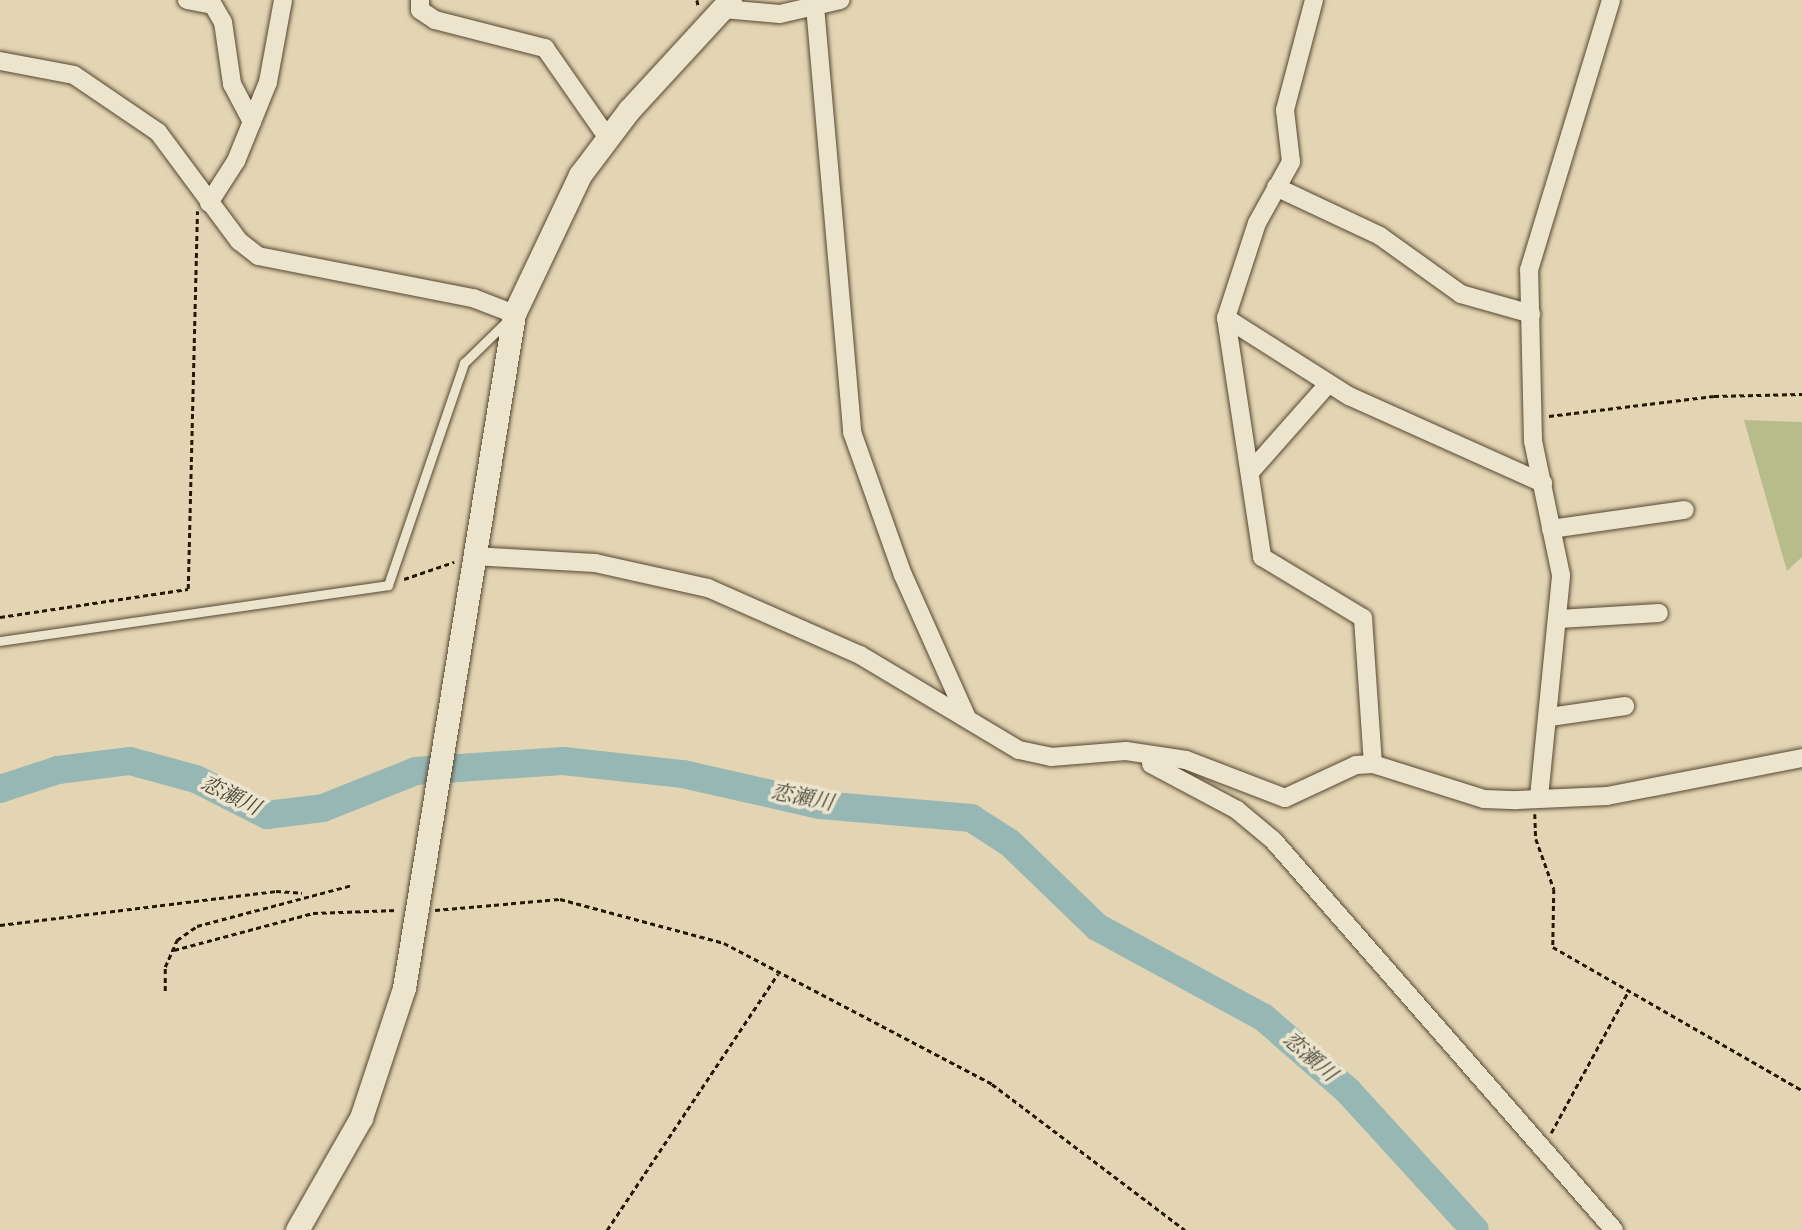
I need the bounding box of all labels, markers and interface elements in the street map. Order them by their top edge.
water label: 恋瀬川 [196,772,264,822]
water label: 恋瀬川 [769,781,835,817]
water label: 恋瀬川 [1277,1028,1341,1088]

